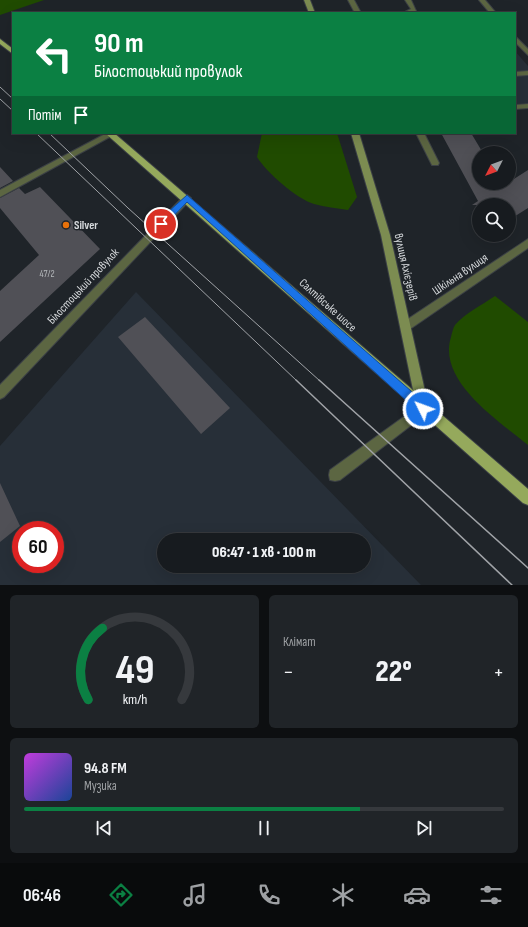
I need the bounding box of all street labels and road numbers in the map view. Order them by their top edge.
street label: вулиця Ахієзерів [390,232,421,302]
street label: Білостоцький провулок [44,245,123,328]
street label: Шкільна вулиця [430,250,491,298]
street label: Салтівське шосе [296,276,360,335]

